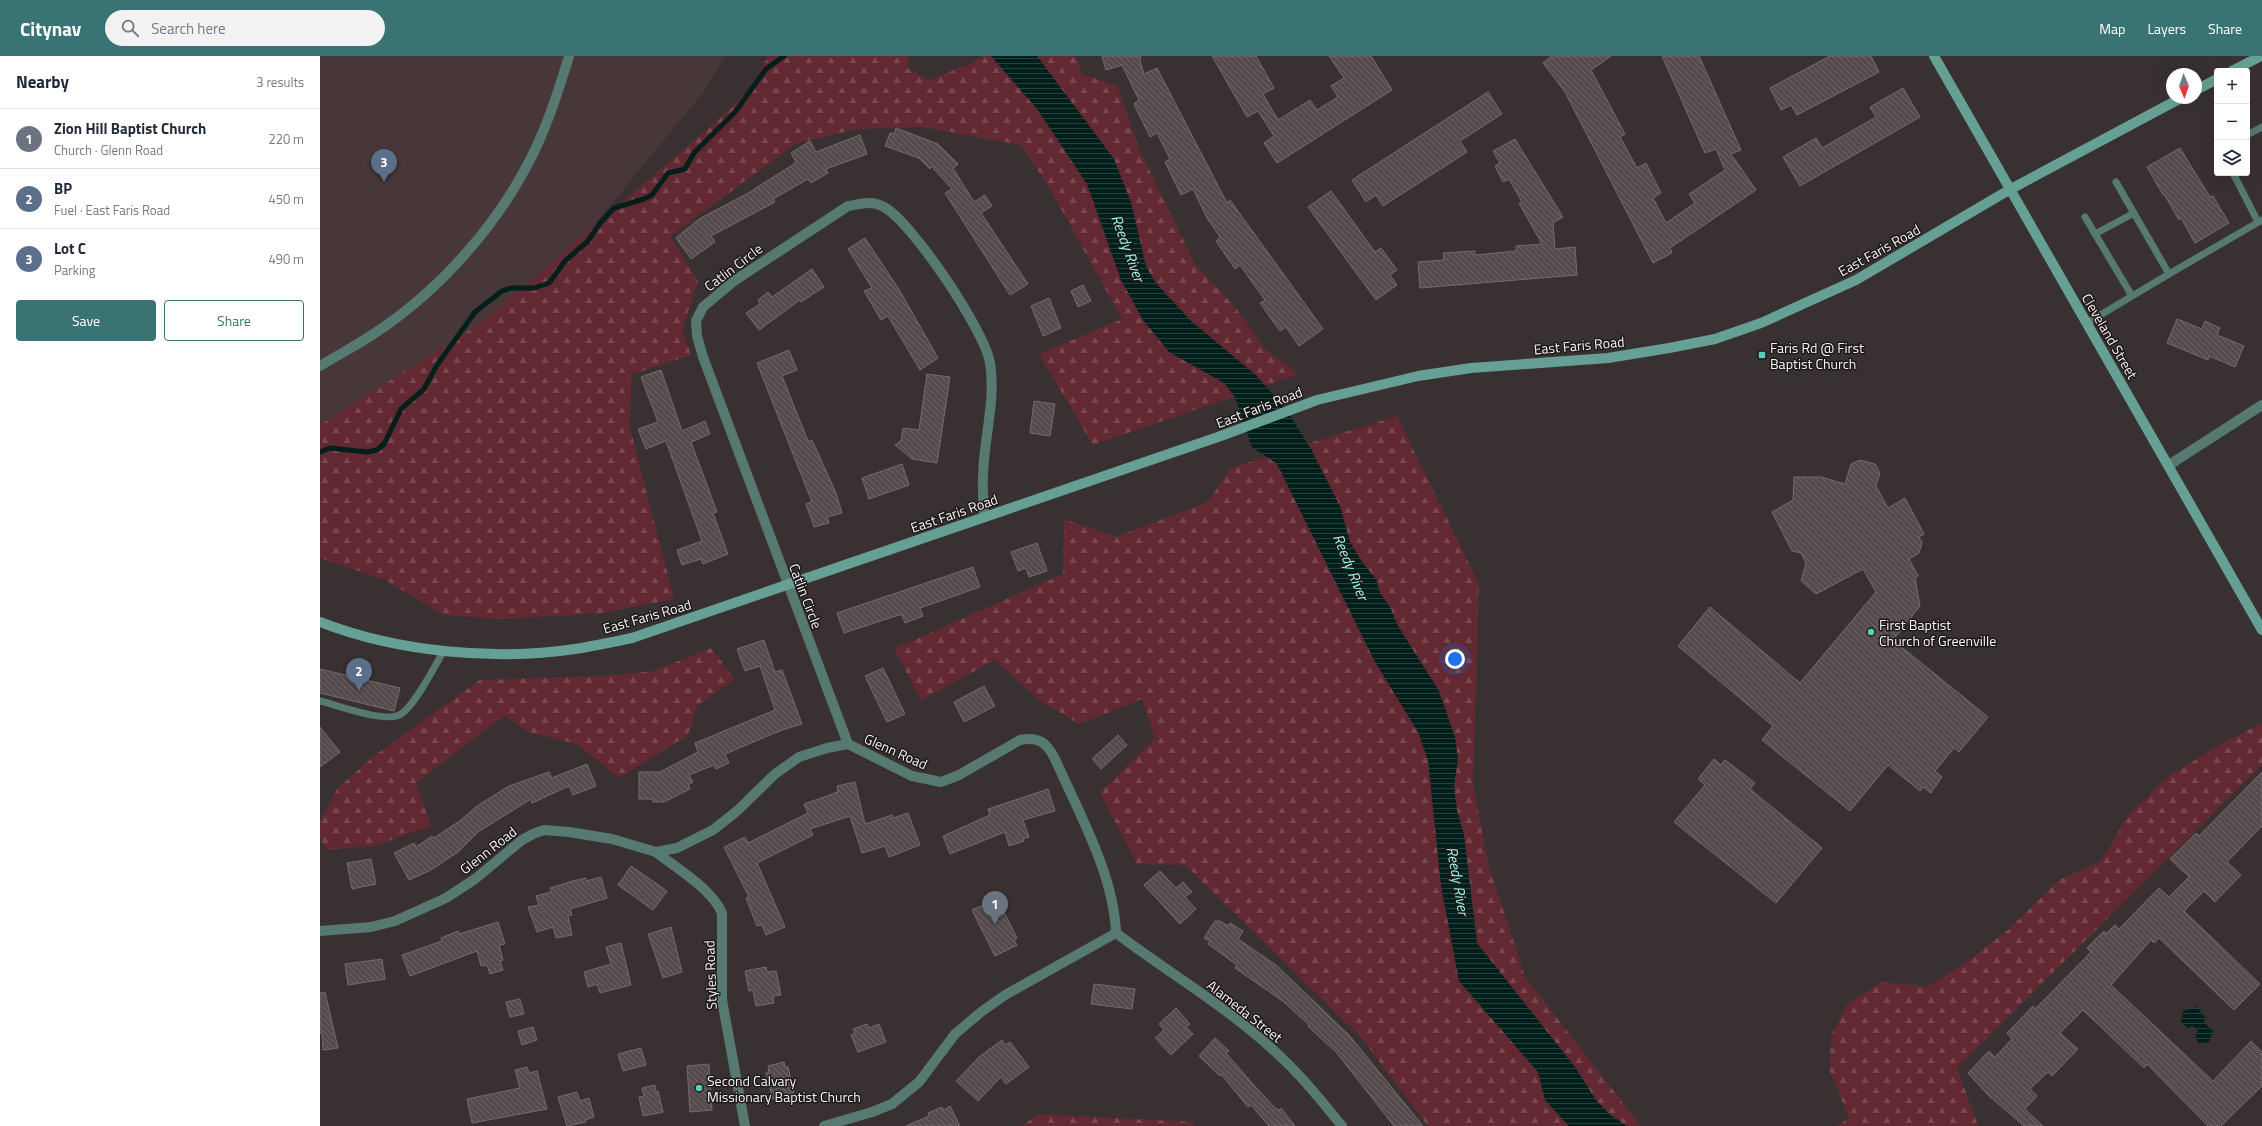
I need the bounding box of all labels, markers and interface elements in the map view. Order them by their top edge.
search box [105,10,385,46]
text: Citynav [20,14,81,43]
icon: search [119,17,141,39]
text: Search here [151,17,226,40]
text: Map [2099,18,2125,39]
text: Layers [2147,18,2186,39]
text: Share [2208,18,2242,39]
north arrow [2166,68,2202,104]
map controls [2214,68,2250,176]
button: + [2214,68,2250,104]
text: Nearby [16,69,69,95]
text: 3 results [256,72,304,92]
button: − [2214,104,2250,140]
text: Zion Hill Baptist Church [54,117,206,140]
text: 1 [25,129,33,149]
text: 220 m [268,129,304,149]
text: Church · Glenn Road [54,140,163,160]
button: layers [2214,140,2250,176]
pin: 3 [371,149,397,182]
text: BP [54,177,72,200]
text: 2 [25,189,33,209]
text: 450 m [268,189,304,209]
text: Fuel · East Faris Road [54,200,170,220]
water label: Reedy River [1105,211,1151,287]
street label: East Faris Road [1834,219,1924,281]
text: Lot C [54,237,86,260]
street label: Catlin Circle [699,238,767,296]
text: 3 [25,249,33,269]
text: 490 m [268,249,304,269]
text: Parking [54,260,95,280]
street label: Cleveland Street [2077,289,2143,383]
button: Save [16,300,156,341]
button: Share [164,300,304,341]
street label: East Faris Road [1533,331,1625,359]
place label: Faris Rd @ First Baptist Church [1770,337,1864,374]
marker: Faris Rd @ First Baptist Church [1757,350,1767,360]
street label: East Faris Road [1213,381,1305,433]
street label: East Faris Road [908,488,1000,538]
water label: Reedy River [1327,530,1376,606]
street label: Catlin Circle [784,560,828,632]
street label: East Faris Road [600,593,694,639]
place label: First Baptist Church of Greenville [1879,614,1996,651]
marker: First Baptist Church of Greenville [1866,627,1876,637]
your location [1445,649,1465,669]
pin: 2 [346,658,372,691]
street label: Glenn Road [861,728,931,774]
street label: Glenn Road [455,821,521,879]
water label: Reedy River [1441,845,1476,920]
pin: 1 [982,891,1008,924]
street label: Styles Road [698,940,722,1010]
street label: Alameda Street [1203,975,1287,1047]
place label: Second Calvary Missionary Baptist Church [707,1070,861,1107]
marker: Second Calvary Missionary Baptist Church [694,1083,704,1093]

